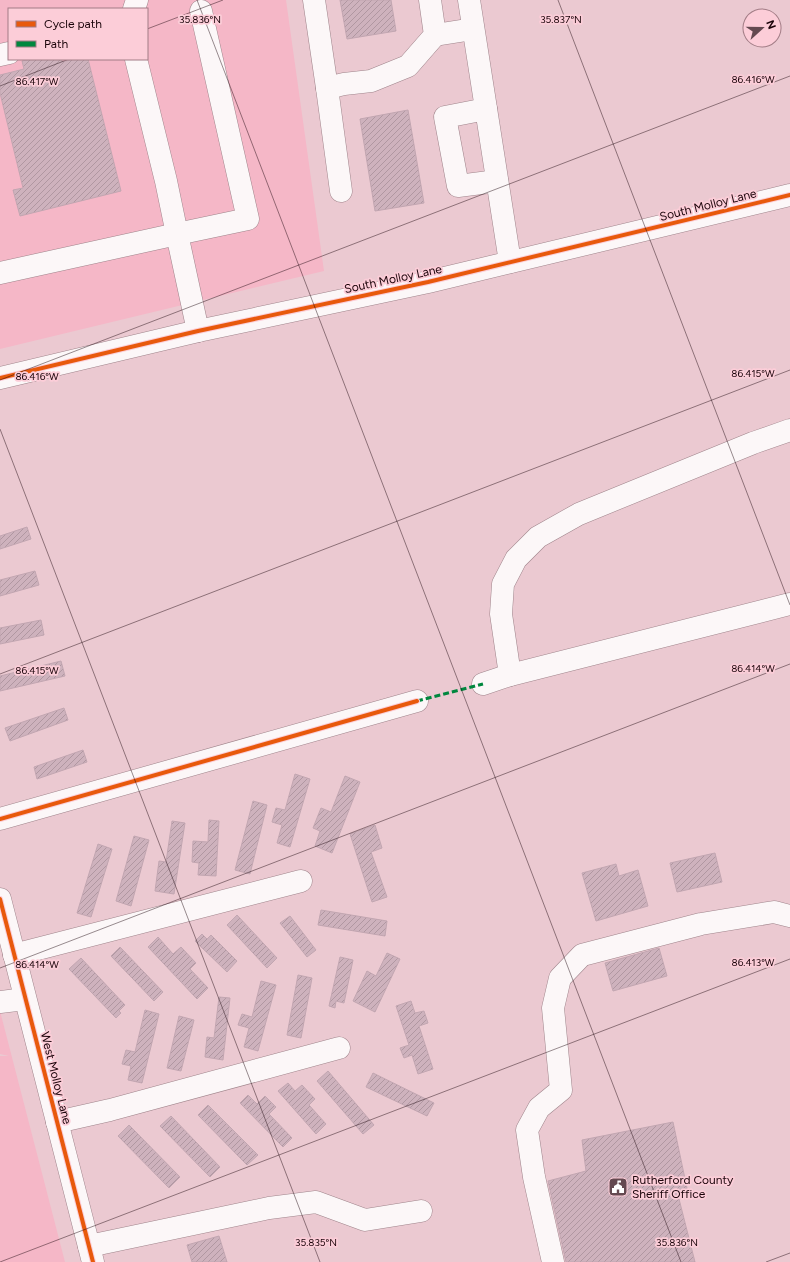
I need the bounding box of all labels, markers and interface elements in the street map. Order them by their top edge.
legend [8,8,148,60]
north arrow [742,8,782,48]
text: 35.836°N [179,13,221,26]
text: 35.837°N [540,13,582,26]
text: Cycle path [44,17,102,31]
text: N [763,18,778,31]
text: Path [44,37,68,51]
text: 86.416°W [731,73,775,86]
text: 86.417°W [16,75,59,88]
street label: South Molloy Lane [658,186,758,224]
street label: South Molloy Lane [343,262,443,296]
text: 86.415°W [731,367,775,380]
text: 86.416°W [15,370,59,383]
text: 86.414°W [731,662,775,675]
text: 86.415°W [15,664,59,677]
text: 86.413°W [732,956,775,969]
text: 86.414°W [15,958,59,971]
street label: West Molloy Lane [38,1030,74,1126]
place label: Rutherford County Sheriff Office [632,1173,734,1201]
public building icon: Rutherford County Sheriff Office [607,1176,629,1198]
text: 35.835°N [295,1236,337,1249]
text: 35.836°N [656,1236,698,1249]

